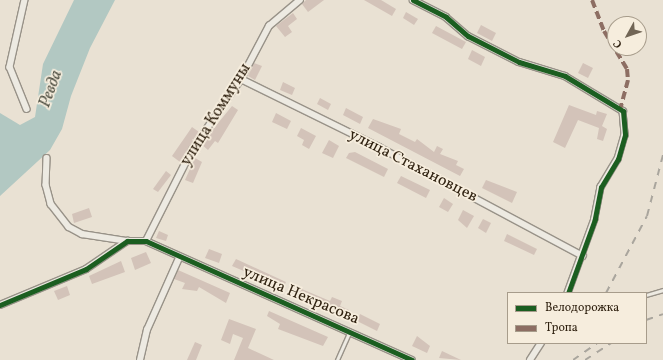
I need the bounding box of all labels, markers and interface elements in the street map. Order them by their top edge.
north arrow [607,16,647,56]
text: С [610,36,626,51]
street label: улица Коммуны [177,60,255,170]
water label: Ревда [35,68,67,110]
street label: улица Стахановцев [345,125,481,207]
street label: улица Некрасова [240,263,362,329]
legend [507,292,647,344]
text: Велодорожка [545,300,619,316]
text: Тропа [545,320,578,336]

